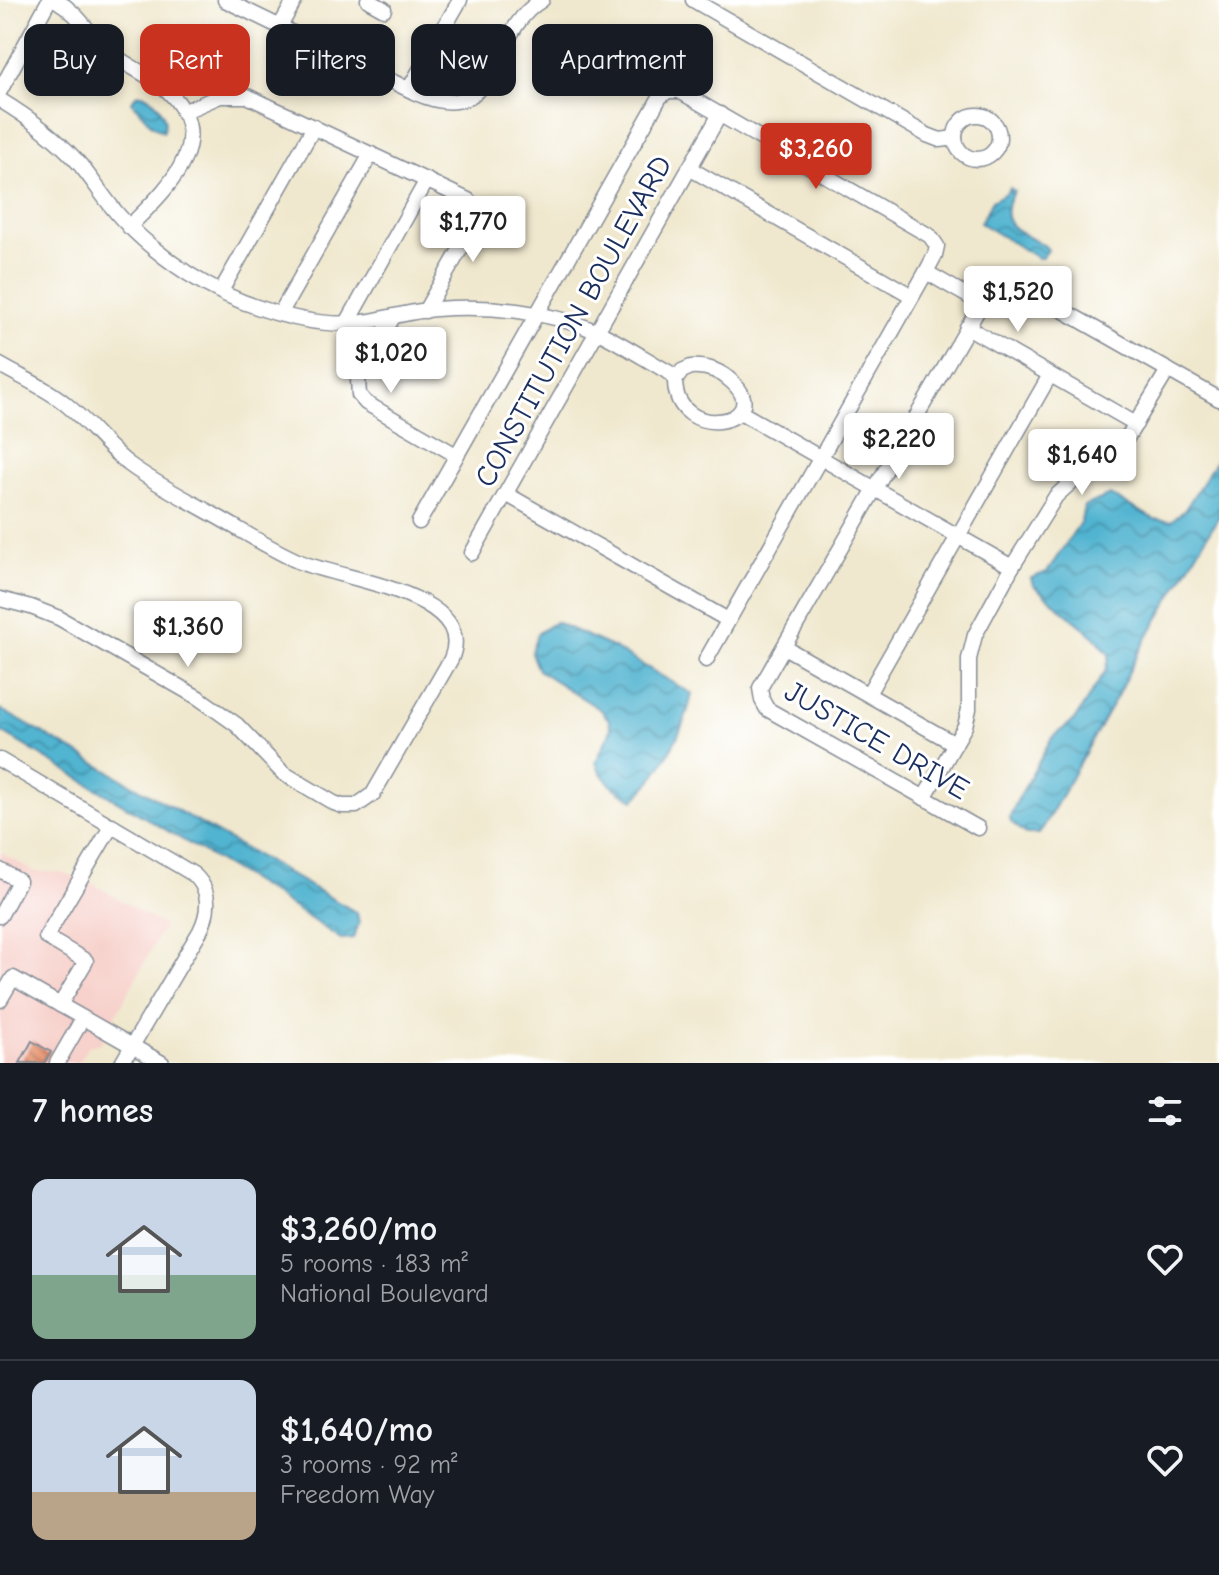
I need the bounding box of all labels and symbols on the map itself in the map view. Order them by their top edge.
pin: $3,260 [751,123,881,191]
street label: CONSTITUTION BOULEVARD [468,149,679,493]
pin: $1,770 [408,196,538,264]
pin: $1,520 [953,266,1083,334]
pin: $1,020 [326,327,456,395]
pin: $2,220 [834,413,964,481]
pin: $1,640 [1017,429,1147,497]
pin: $1,360 [123,601,253,669]
street label: JUSTICE DRIVE [779,674,975,807]

